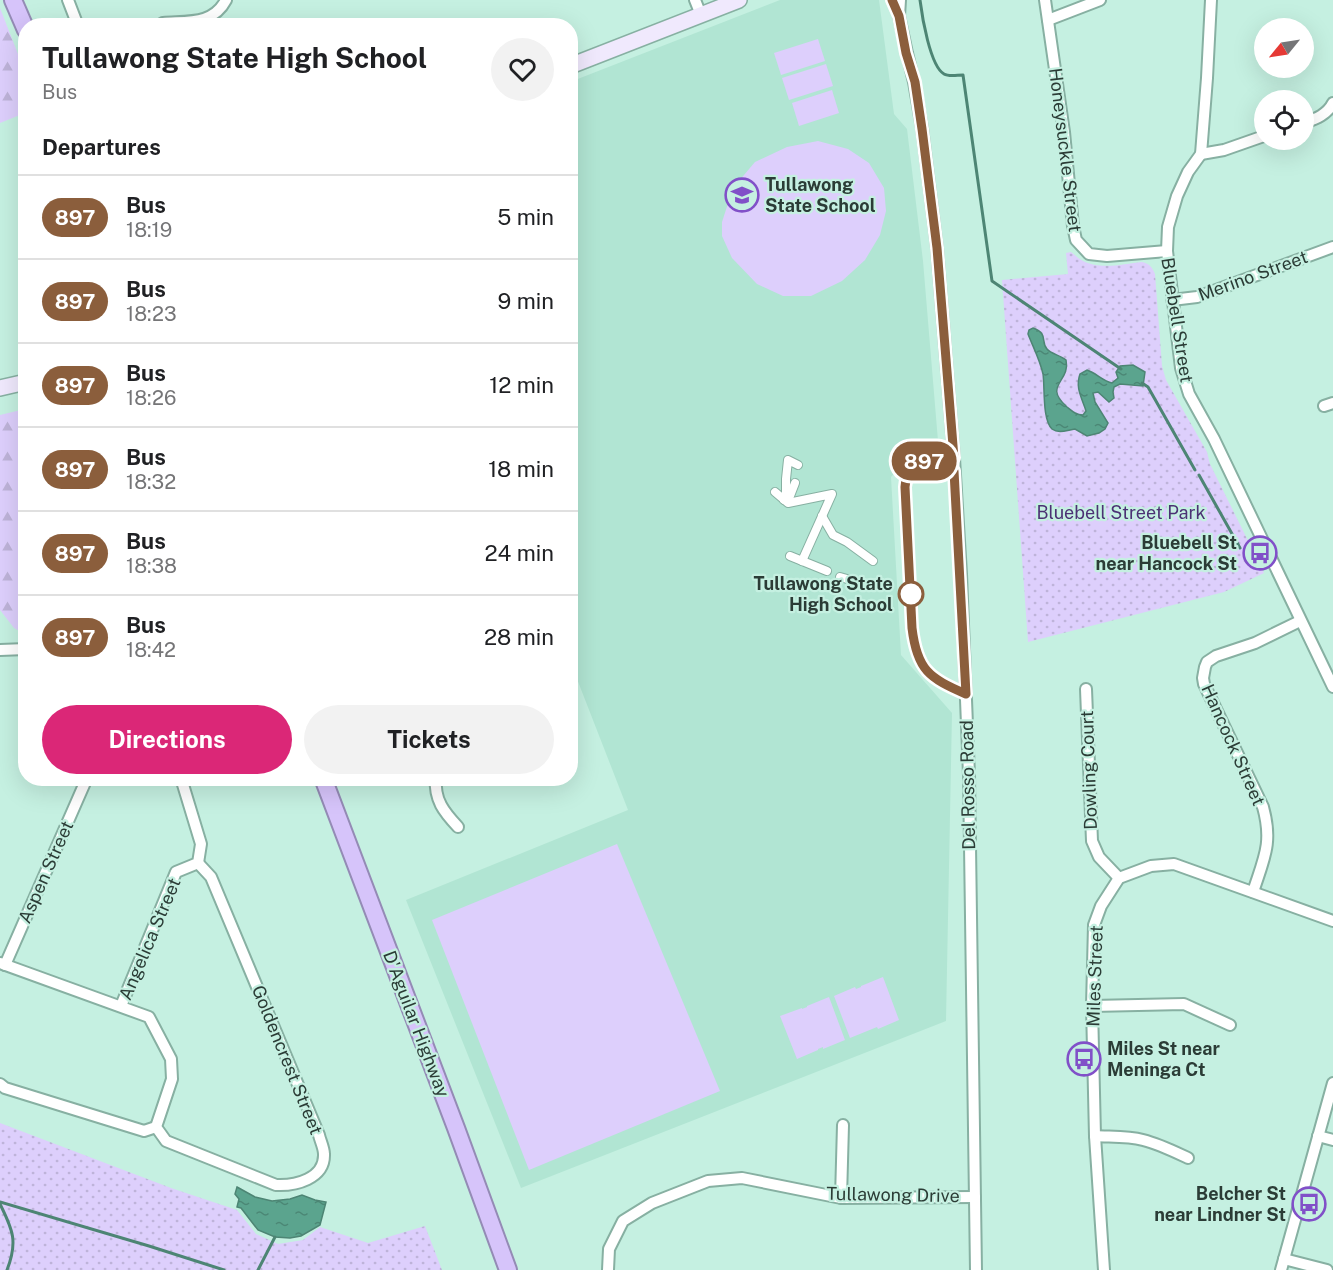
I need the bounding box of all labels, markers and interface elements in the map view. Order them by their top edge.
north arrow [1254,18,1314,78]
map controls [1254,18,1314,150]
button: heart [491,38,554,101]
text: Tullawong State High School [42,41,427,74]
street label: Honeysuckle Street [1045,67,1086,233]
text: Bus [42,80,77,104]
button: locate [1254,90,1314,150]
text: Departures [42,134,161,160]
place label: Tullawong State School [765,174,876,216]
school or university icon: Tullawong State School [724,177,760,213]
text: Bus [126,192,166,218]
text: 5 min [497,204,554,230]
text: 897 [55,205,95,230]
text: 18:19 [126,218,172,242]
street label: Merino Street [1195,246,1310,305]
street label: Bluebell Street [1157,256,1198,384]
text: Bus [126,276,166,302]
text: 9 min [498,288,554,314]
text: 897 [55,289,95,314]
text: 18:23 [126,302,177,326]
text: Bus [126,360,166,386]
text: 12 min [489,372,554,398]
text: 897 [55,373,95,398]
text: 18:26 [126,386,176,410]
line badge: 897 [890,442,958,480]
text: Bus [126,444,166,470]
text: 897 [904,449,944,474]
text: 18 min [488,456,554,482]
text: 897 [55,457,95,482]
text: 18:32 [126,470,176,494]
park label: Bluebell Street Park [1036,502,1206,523]
text: Bus [126,528,166,554]
place label: Bluebell St near Hancock St [1095,532,1237,574]
bus stop icon: Bluebell St near Hancock St [1242,535,1278,571]
text: 24 min [484,540,554,566]
text: 897 [55,541,95,566]
text: 18:38 [126,554,177,578]
place label: Tullawong State High School [753,573,893,615]
marker: Tullawong State High School [898,581,924,607]
text: Bus [126,612,166,638]
text: 28 min [484,624,554,650]
text: 897 [55,625,95,650]
text: 18:42 [126,638,176,662]
street label: Hancock Street [1197,681,1270,809]
button: Directions [42,705,292,774]
button: Tickets [304,705,554,774]
street label: Dowling Court [1076,710,1101,830]
street label: Del Rosso Road [956,720,979,850]
street label: Aspen Street [14,817,77,926]
street label: Angelica Street [114,875,185,1003]
street label: Miles Street [1082,925,1107,1027]
street label: D'Aguilar Highway [379,948,454,1100]
street label: Goldencrest Street [248,982,327,1138]
place label: Miles St near Meninga Ct [1107,1038,1220,1080]
bus stop icon: Miles St near Meninga Ct [1066,1041,1102,1077]
street label: Tullawong Drive [826,1183,960,1206]
place label: Belcher St near Lindner St [1154,1183,1286,1225]
bus stop icon: Belcher St near Lindner St [1291,1186,1327,1222]

